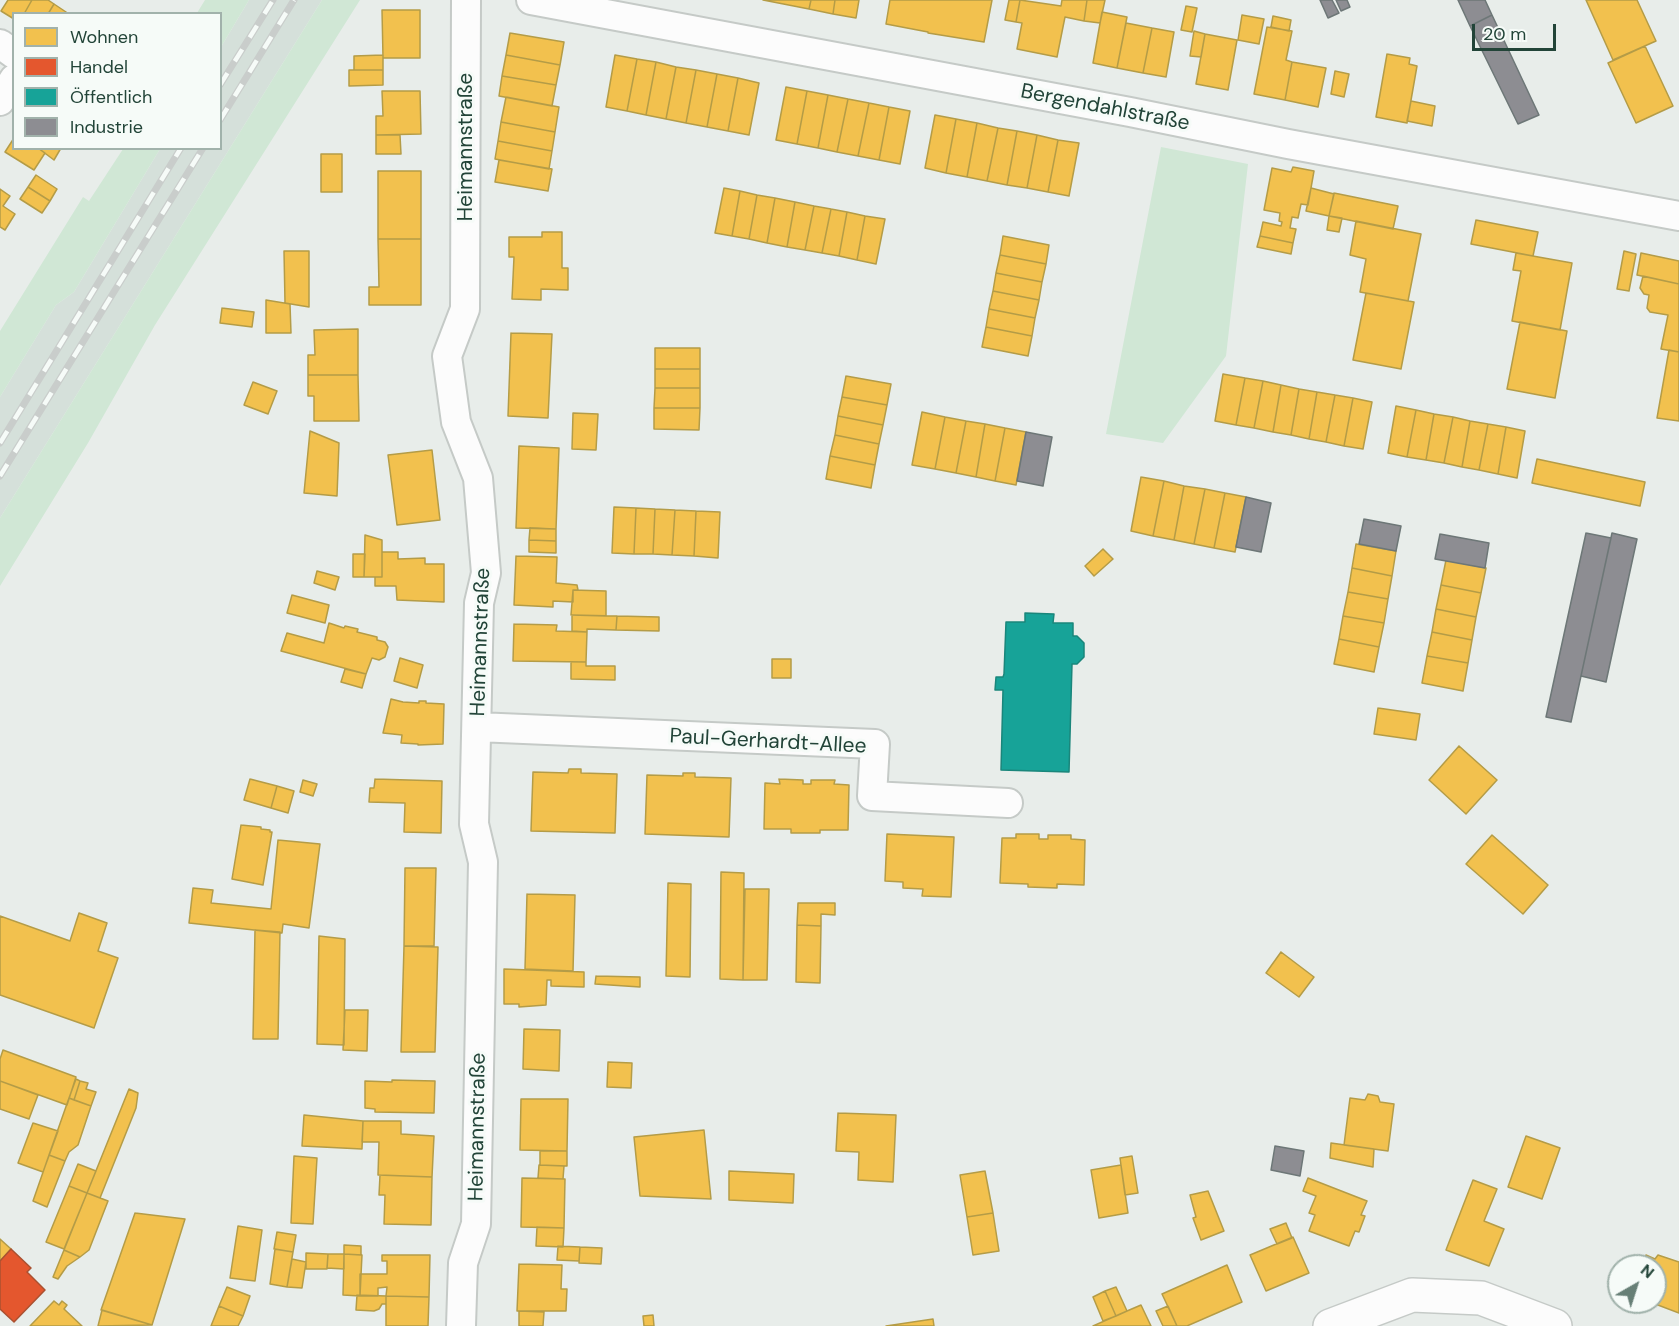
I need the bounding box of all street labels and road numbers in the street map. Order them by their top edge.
street label: Heimannstraße [453,73,479,221]
street label: Bergendahlstraße [1018,79,1192,137]
street label: Heimannstraße [466,567,496,717]
street label: Paul-Gerhardt-Allee [669,724,867,760]
street label: Heimannstraße [464,1053,492,1201]

